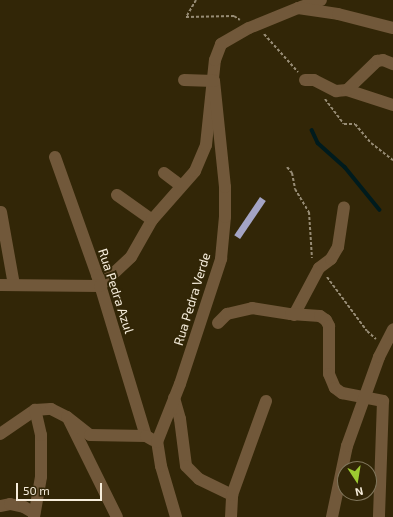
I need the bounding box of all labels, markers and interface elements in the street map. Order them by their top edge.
street label: Rua Pedra Azul [95,246,137,336]
street label: Rua Pedra Verde [170,250,214,348]
north arrow [337,461,377,501]
scale bar [18,475,104,501]
text: 50 m [23,483,50,497]
text: N [354,485,365,499]

